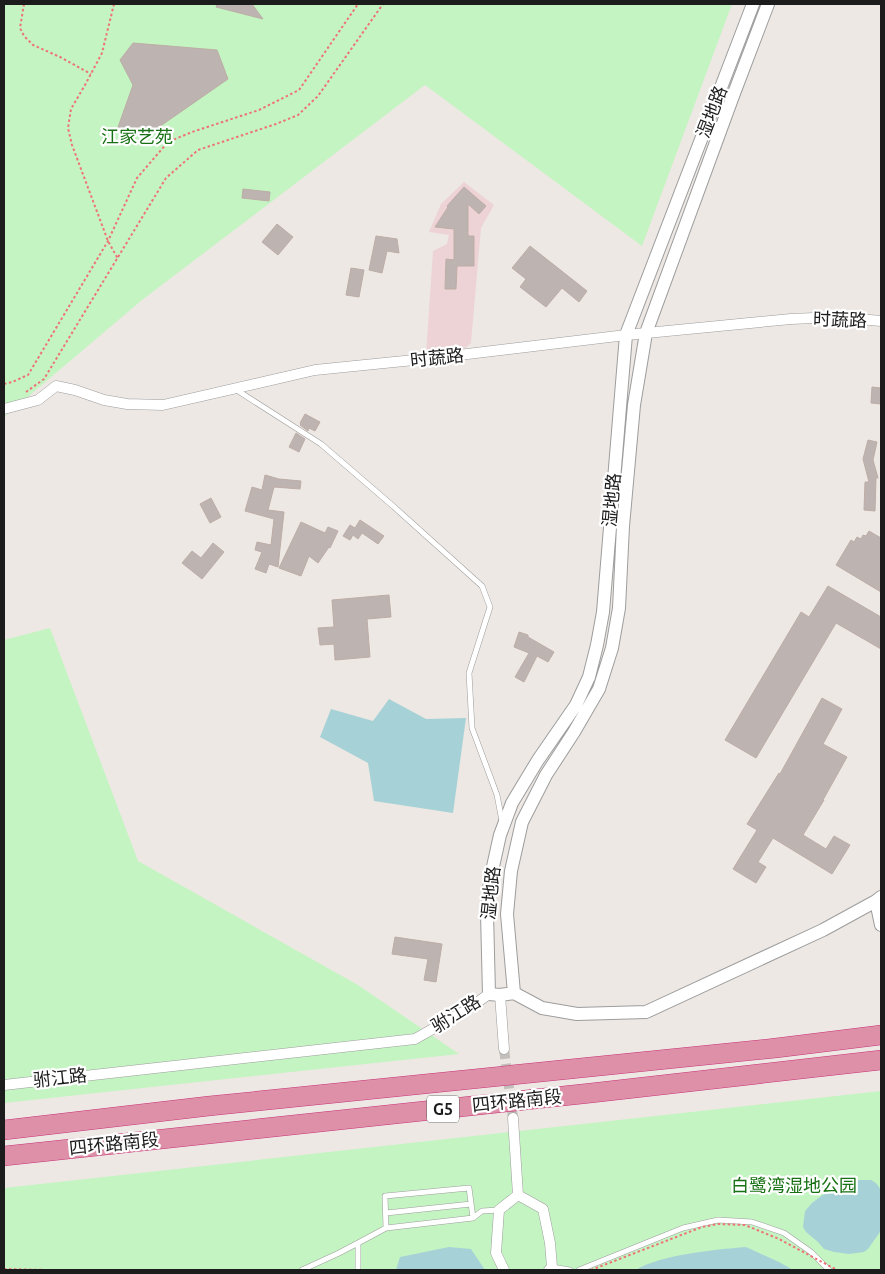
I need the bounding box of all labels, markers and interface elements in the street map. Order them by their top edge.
street label: 湿地路 [692,83,730,140]
park label: 江家艺苑 [101,126,173,146]
street label: 时蔬路 [813,308,867,330]
street label: 时蔬路 [409,344,465,370]
street label: 湿地路 [599,472,623,528]
street label: 湿地路 [477,865,503,921]
street label: 驸江路 [427,990,484,1036]
street label: 驸江路 [32,1064,88,1090]
street label: 四环路南段 [471,1085,563,1115]
road number: G5 [427,1096,459,1122]
street label: 四环路南段 [68,1128,160,1158]
park label: 白鹭湾湿地公园 [731,1175,857,1195]

